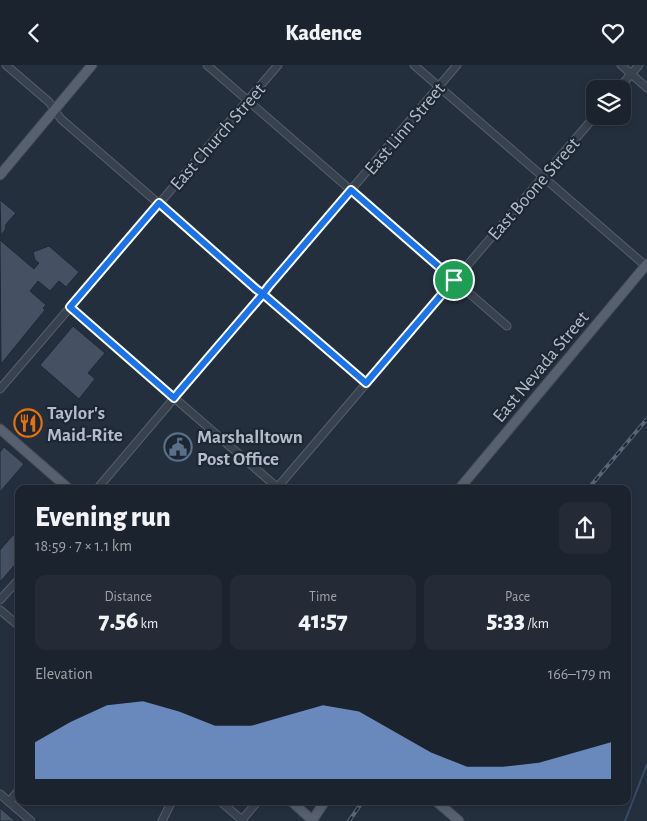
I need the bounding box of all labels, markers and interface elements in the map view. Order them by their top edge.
icon: back [20,19,48,47]
icon: heart [599,19,627,47]
text: Kadence [285,22,362,44]
street label: East Linn Street [361,79,449,179]
street label: East Church Street [167,80,269,194]
map controls [586,80,631,125]
button: layers [586,80,631,125]
street label: East Boone Street [485,134,584,244]
pin [433,259,475,301]
icon: arrive [440,266,468,294]
street label: East Nevada Street [489,308,593,426]
place label: Taylor's Maid-Rite [47,404,123,445]
restaurant icon: Taylor's Maid-Rite [13,408,43,438]
place label: Marshalltown Post Office [197,428,303,469]
public building icon: Marshalltown Post Office [163,432,193,462]
button: share [559,502,611,554]
text: Evening run [35,504,171,532]
text: 18:59 · 7 × 1.1 km [35,538,132,554]
text: Distance [105,590,152,604]
text: Time [309,590,337,604]
text: Pace [505,590,530,604]
text: 7.56 [98,608,138,633]
text: 41:57 [298,608,348,633]
text: 5:33 [486,608,525,633]
text: km [138,617,158,631]
text: /km [525,617,549,631]
text: Elevation [35,666,93,682]
text: 166–179 m [548,666,611,682]

